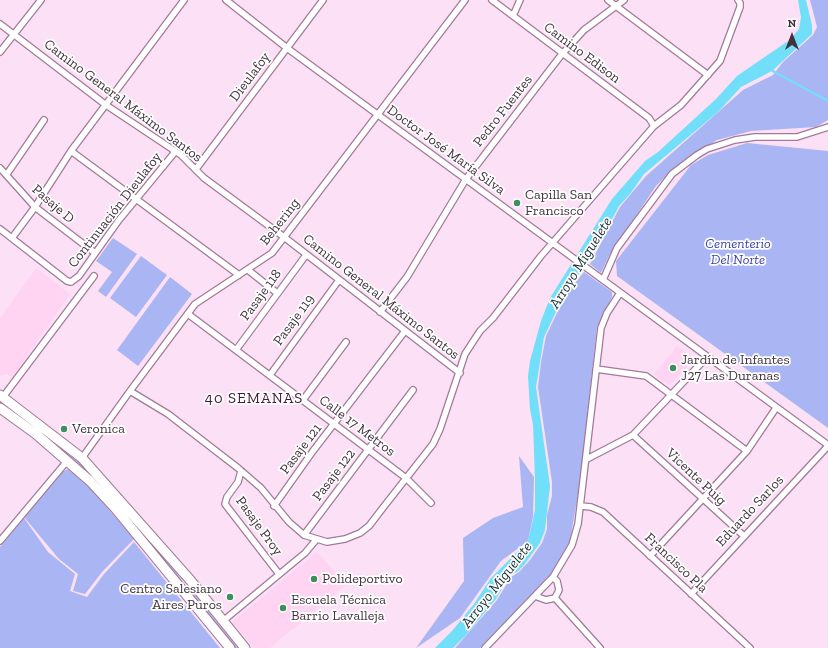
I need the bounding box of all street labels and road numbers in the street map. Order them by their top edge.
street label: Camino Edison [540,19,624,87]
street label: Camino General Máximo Santos [41,36,205,166]
street label: Dieulafoy [226,49,274,105]
street label: Pedro Fuentes [470,72,536,150]
street label: Doctor José María Silva [384,102,508,198]
street label: Continuación Dieulafoy [65,149,165,271]
street label: Pasaje D [28,181,78,227]
street label: Behering [256,195,304,249]
street label: Camino General Máximo Santos [299,231,463,363]
street label: Pasaje 118 [237,266,285,324]
street label: Pasaje 119 [270,291,318,349]
street label: Calle 17 Metros [316,392,398,460]
street label: Pasaje 121 [277,420,325,478]
street label: Vicente Puig [662,445,730,509]
street label: Pasaje 122 [309,446,359,504]
street label: Eduardo Sarlos [713,472,787,550]
street label: Pasaje Proy [232,493,286,559]
street label: Francisco Pla [641,529,711,597]

